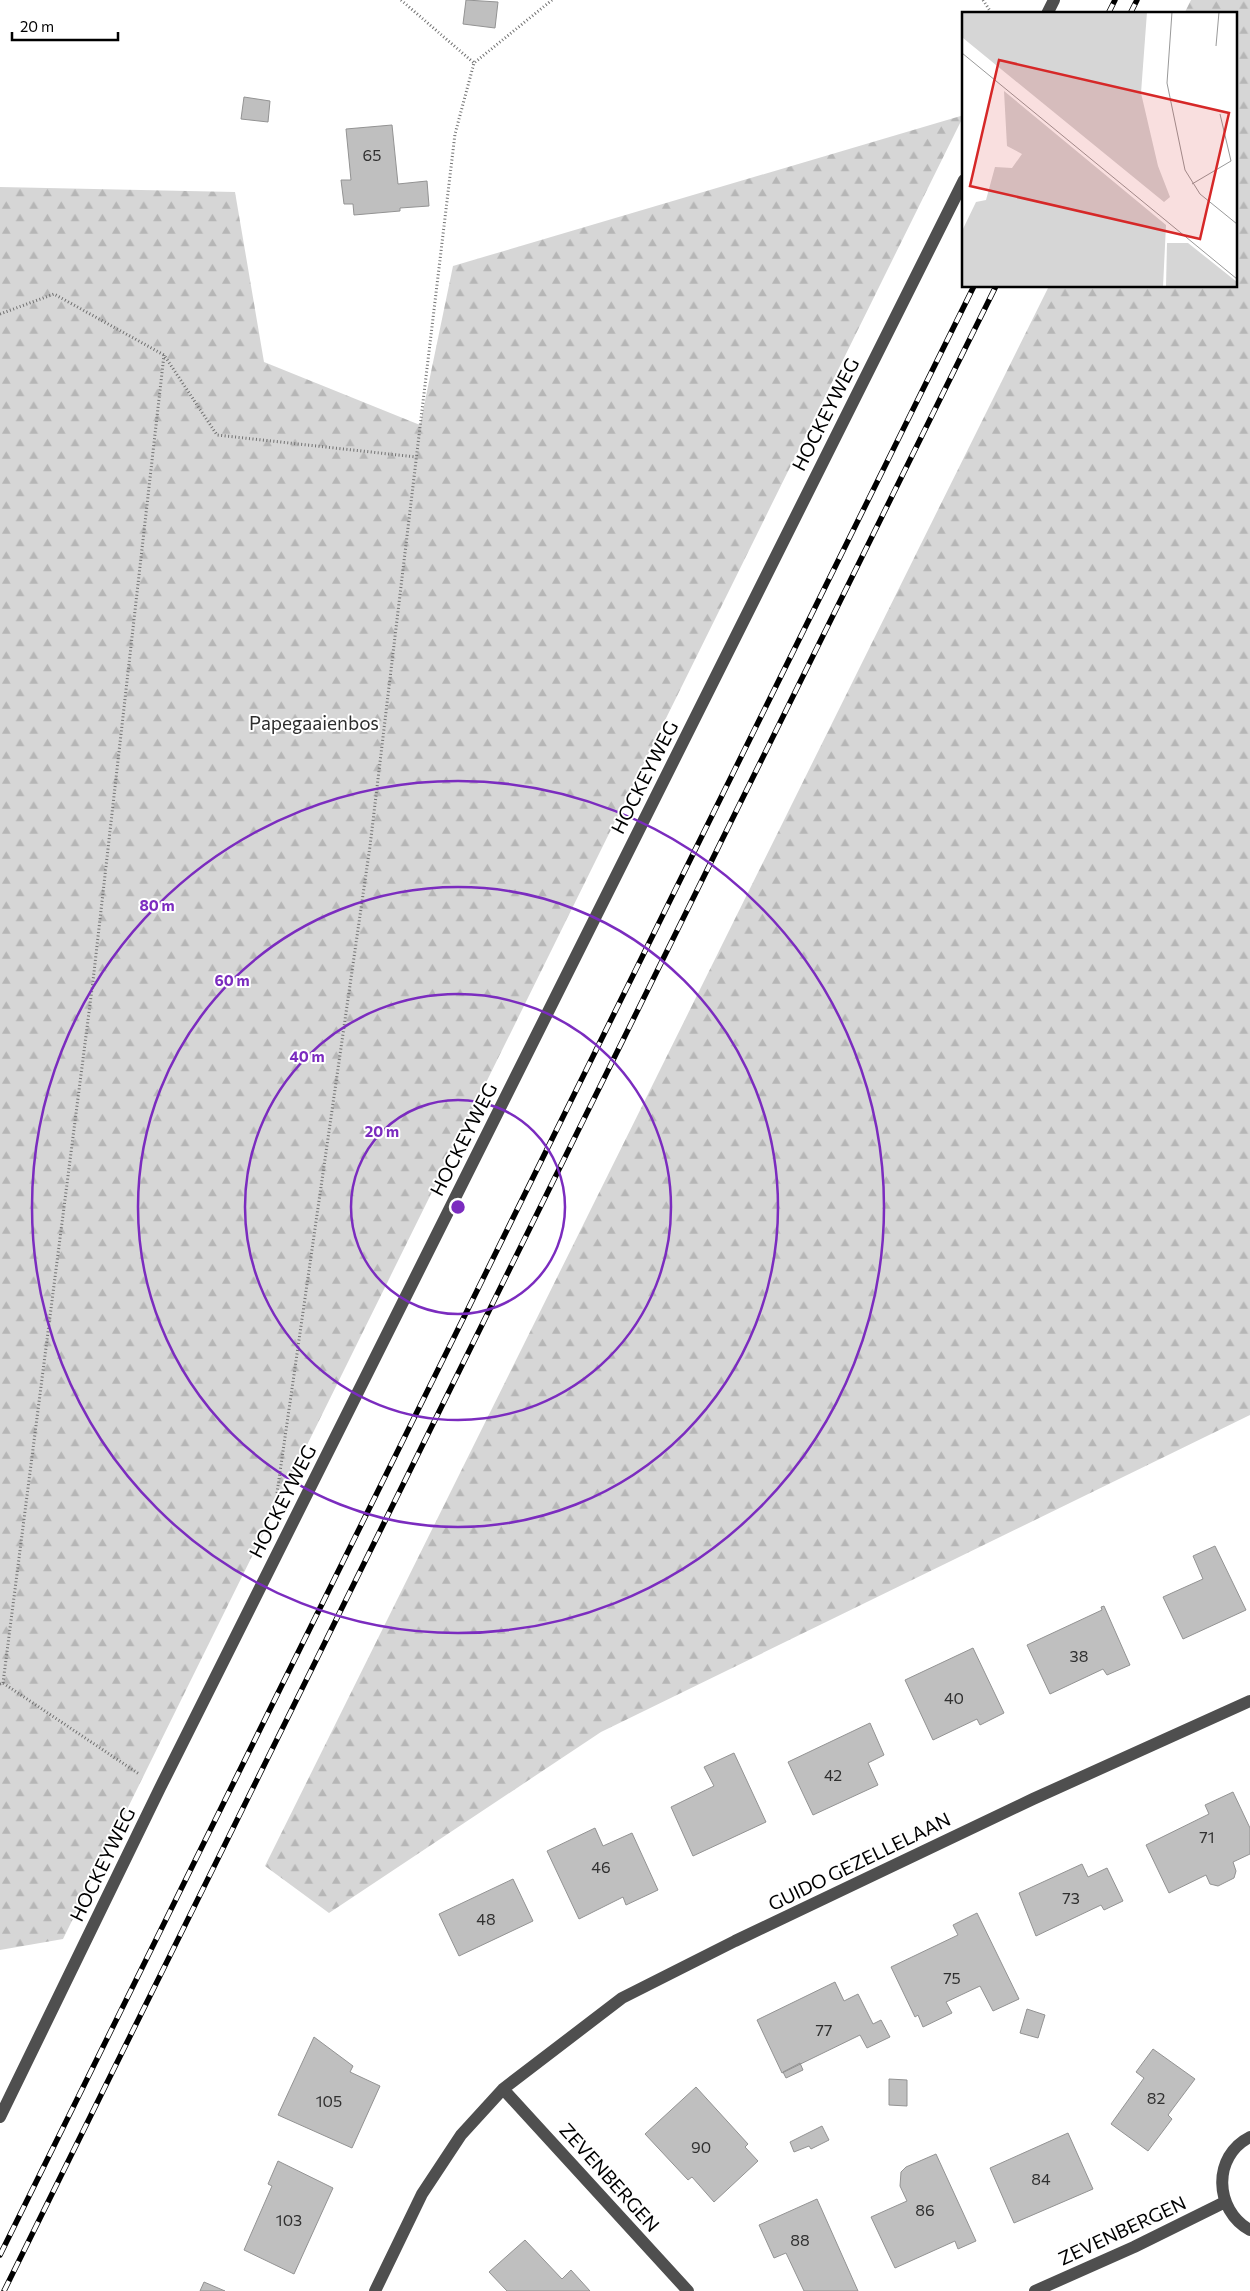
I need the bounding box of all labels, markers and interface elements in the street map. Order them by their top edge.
scale bar [12,10,119,42]
inset map [962,12,1238,288]
text: 20 m [20,17,54,35]
house number: 65 [363,145,381,164]
street label: HOCKEYWEG [787,354,863,474]
park label: Papegaaienbos [249,711,379,734]
street label: HOCKEYWEG [606,717,682,837]
text: 80 m [139,896,175,914]
text: 60 m [214,971,250,989]
text: 40 m [289,1047,325,1065]
street label: HOCKEYWEG [425,1079,501,1199]
text: 20 m [365,1122,399,1140]
centre of rings [449,1198,467,1216]
street label: HOCKEYWEG [244,1441,320,1561]
house number: 38 [1070,1646,1088,1665]
house number: 40 [944,1688,964,1707]
house number: 42 [824,1765,842,1784]
street label: HOCKEYWEG [65,1803,139,1925]
street label: GUIDO GEZELLELAAN [764,1807,954,1915]
house number: 71 [1199,1827,1215,1846]
house number: 46 [591,1857,611,1876]
house number: 73 [1062,1888,1080,1907]
house number: 48 [476,1909,496,1928]
house number: 75 [943,1968,961,1987]
house number: 77 [816,2020,832,2039]
house number: 82 [1147,2088,1165,2107]
house number: 105 [316,2091,342,2110]
street label: ZEVENBERGEN [555,2118,665,2236]
house number: 90 [691,2137,711,2156]
house number: 84 [1031,2169,1051,2188]
street label: ZEVENBERGEN [1055,2190,1189,2270]
house number: 86 [915,2200,935,2219]
house number: 103 [276,2210,302,2229]
house number: 88 [790,2230,810,2249]

